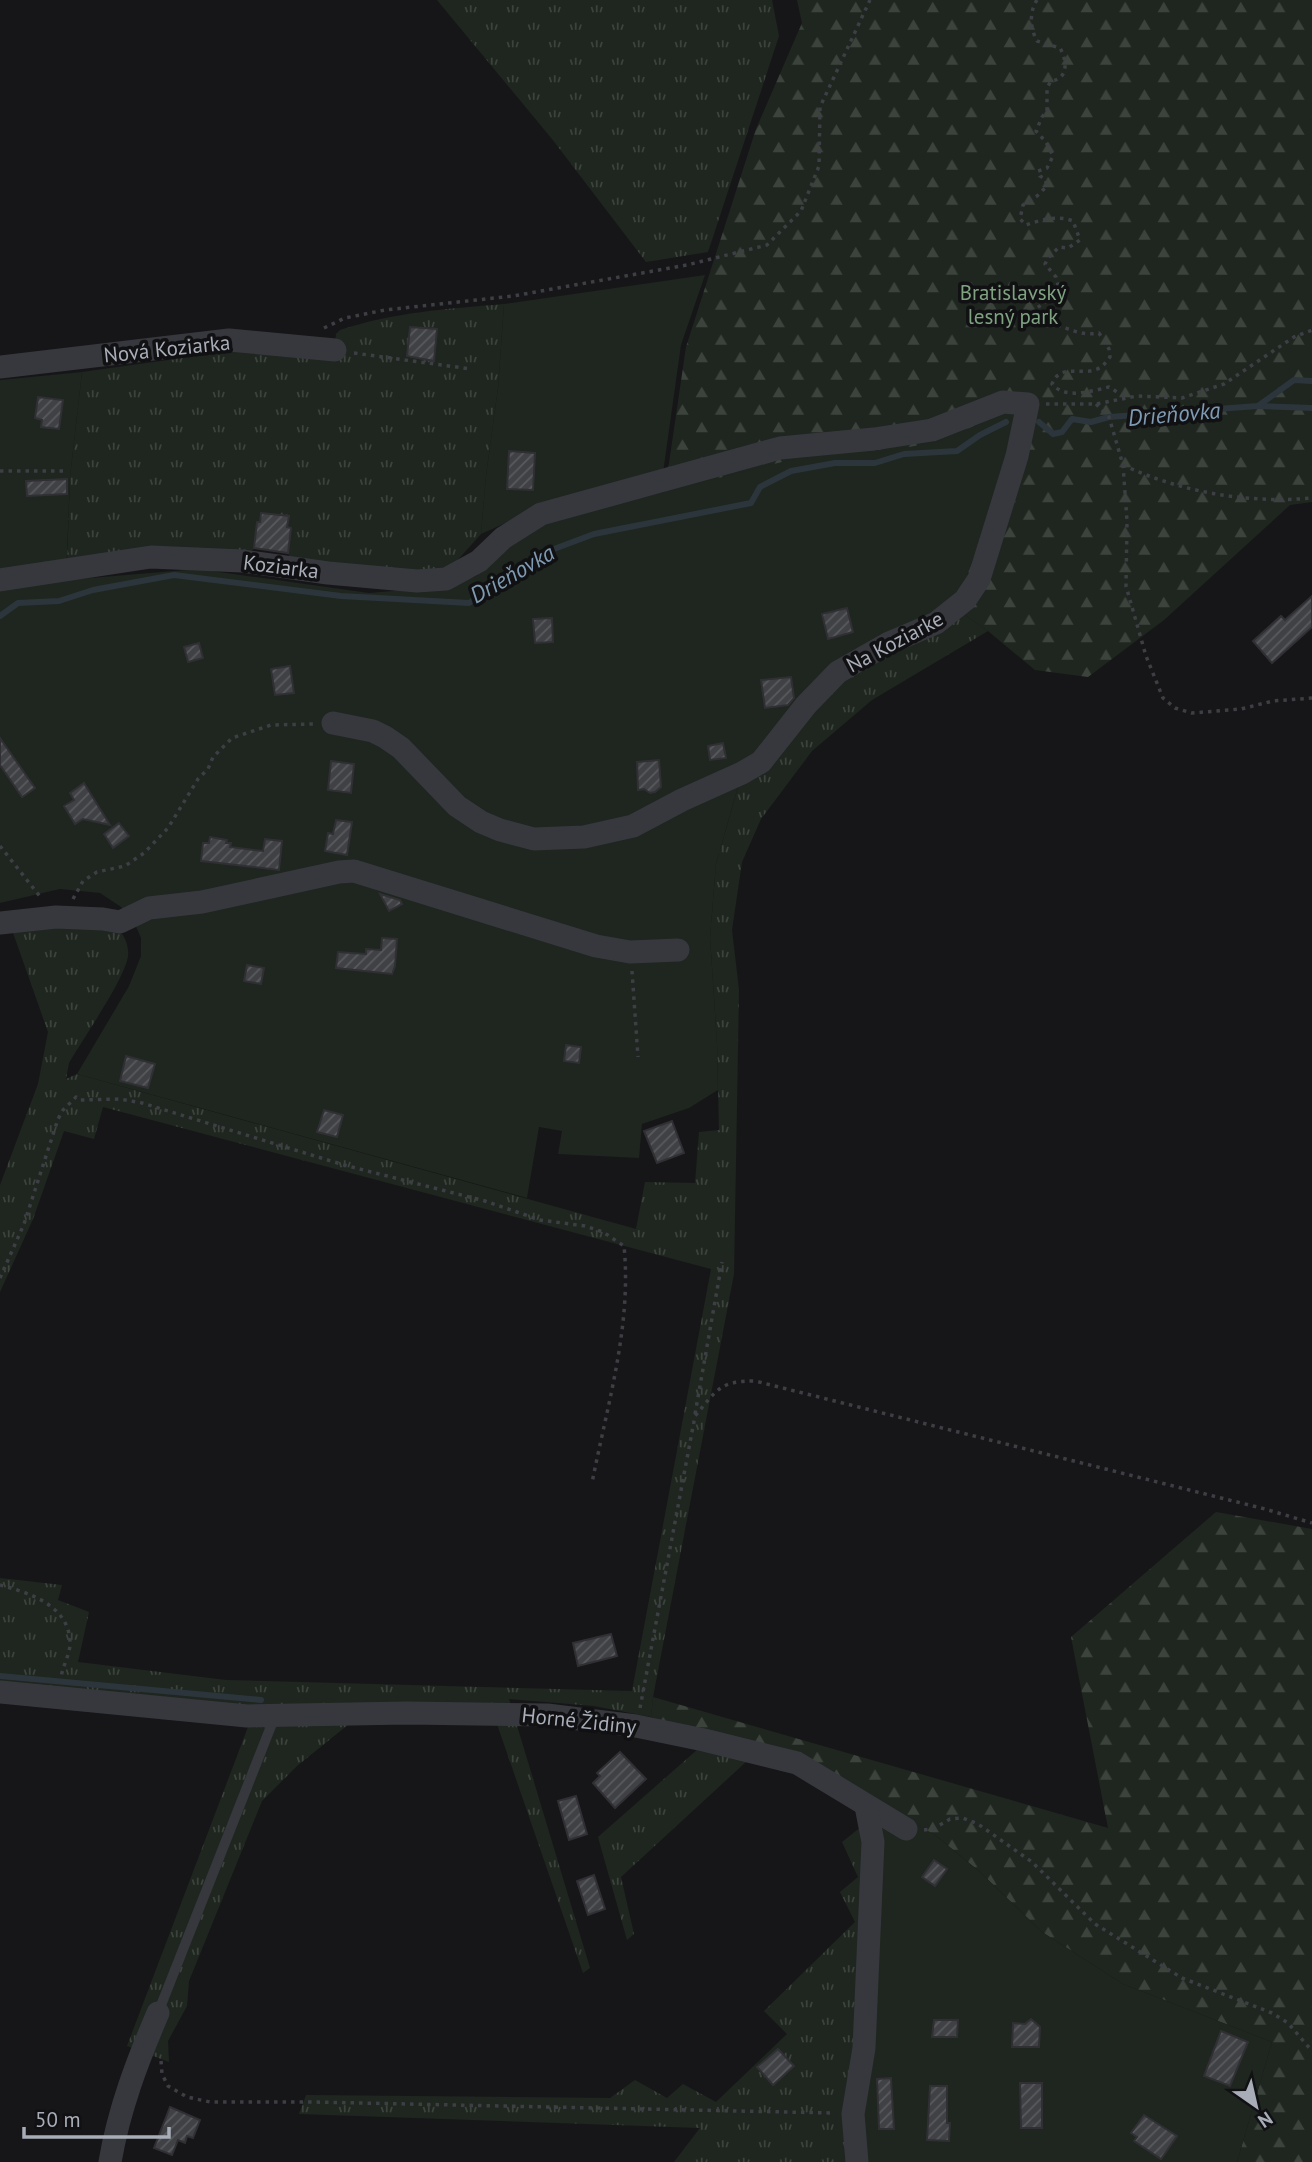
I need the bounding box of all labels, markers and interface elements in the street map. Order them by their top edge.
park label: Bratislavský lesný park [960,279,1067,330]
street label: Nová Koziarka [102,328,232,369]
water label: Drieňovka [1127,395,1221,432]
water label: Drieňovka [464,538,559,609]
street label: Koziarka [242,548,320,585]
street label: Na Koziarke [842,605,948,678]
street label: Horné Židiny [520,1701,638,1740]
north arrow [1221,2071,1291,2141]
scale bar [24,2096,170,2140]
text: 50 m [35,2106,81,2133]
text: N [1254,2107,1277,2134]

